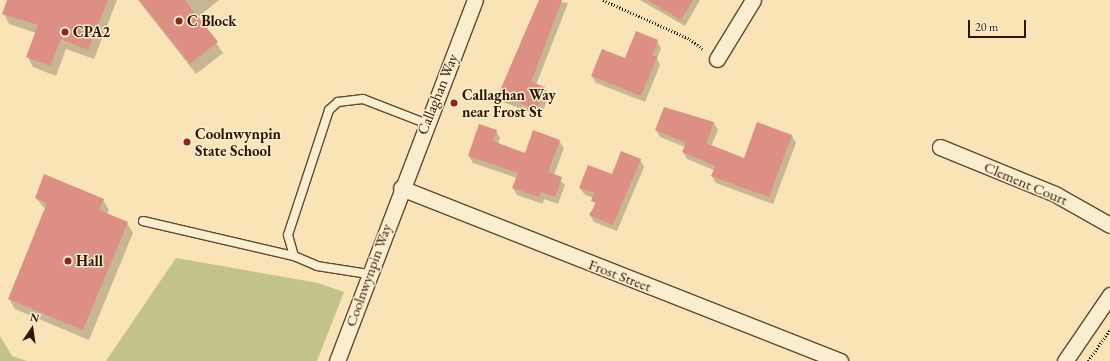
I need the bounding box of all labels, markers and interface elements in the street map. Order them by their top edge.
place label: C Block [187,12,236,30]
scale bar [970,12,1028,38]
marker: C Block [174,16,184,26]
text: 20 m [975,19,998,35]
place label: CPA2 [73,23,110,41]
marker: CPA2 [60,27,70,37]
street label: Callaghan Way [413,51,461,137]
place label: Callaghan Way near Frost St [462,85,556,120]
marker: Callaghan Way near Frost St [449,98,459,108]
place label: Coolnwynpin State School [195,124,281,159]
marker: Coolnwynpin State School [182,137,192,147]
street label: Clement Court [982,157,1070,209]
street label: Coolnwynpin Way [341,221,395,329]
place label: Hall [76,252,103,270]
street label: Frost Street [586,255,654,295]
marker: Hall [63,256,73,266]
north arrow [12,309,52,349]
text: N [29,309,41,325]

